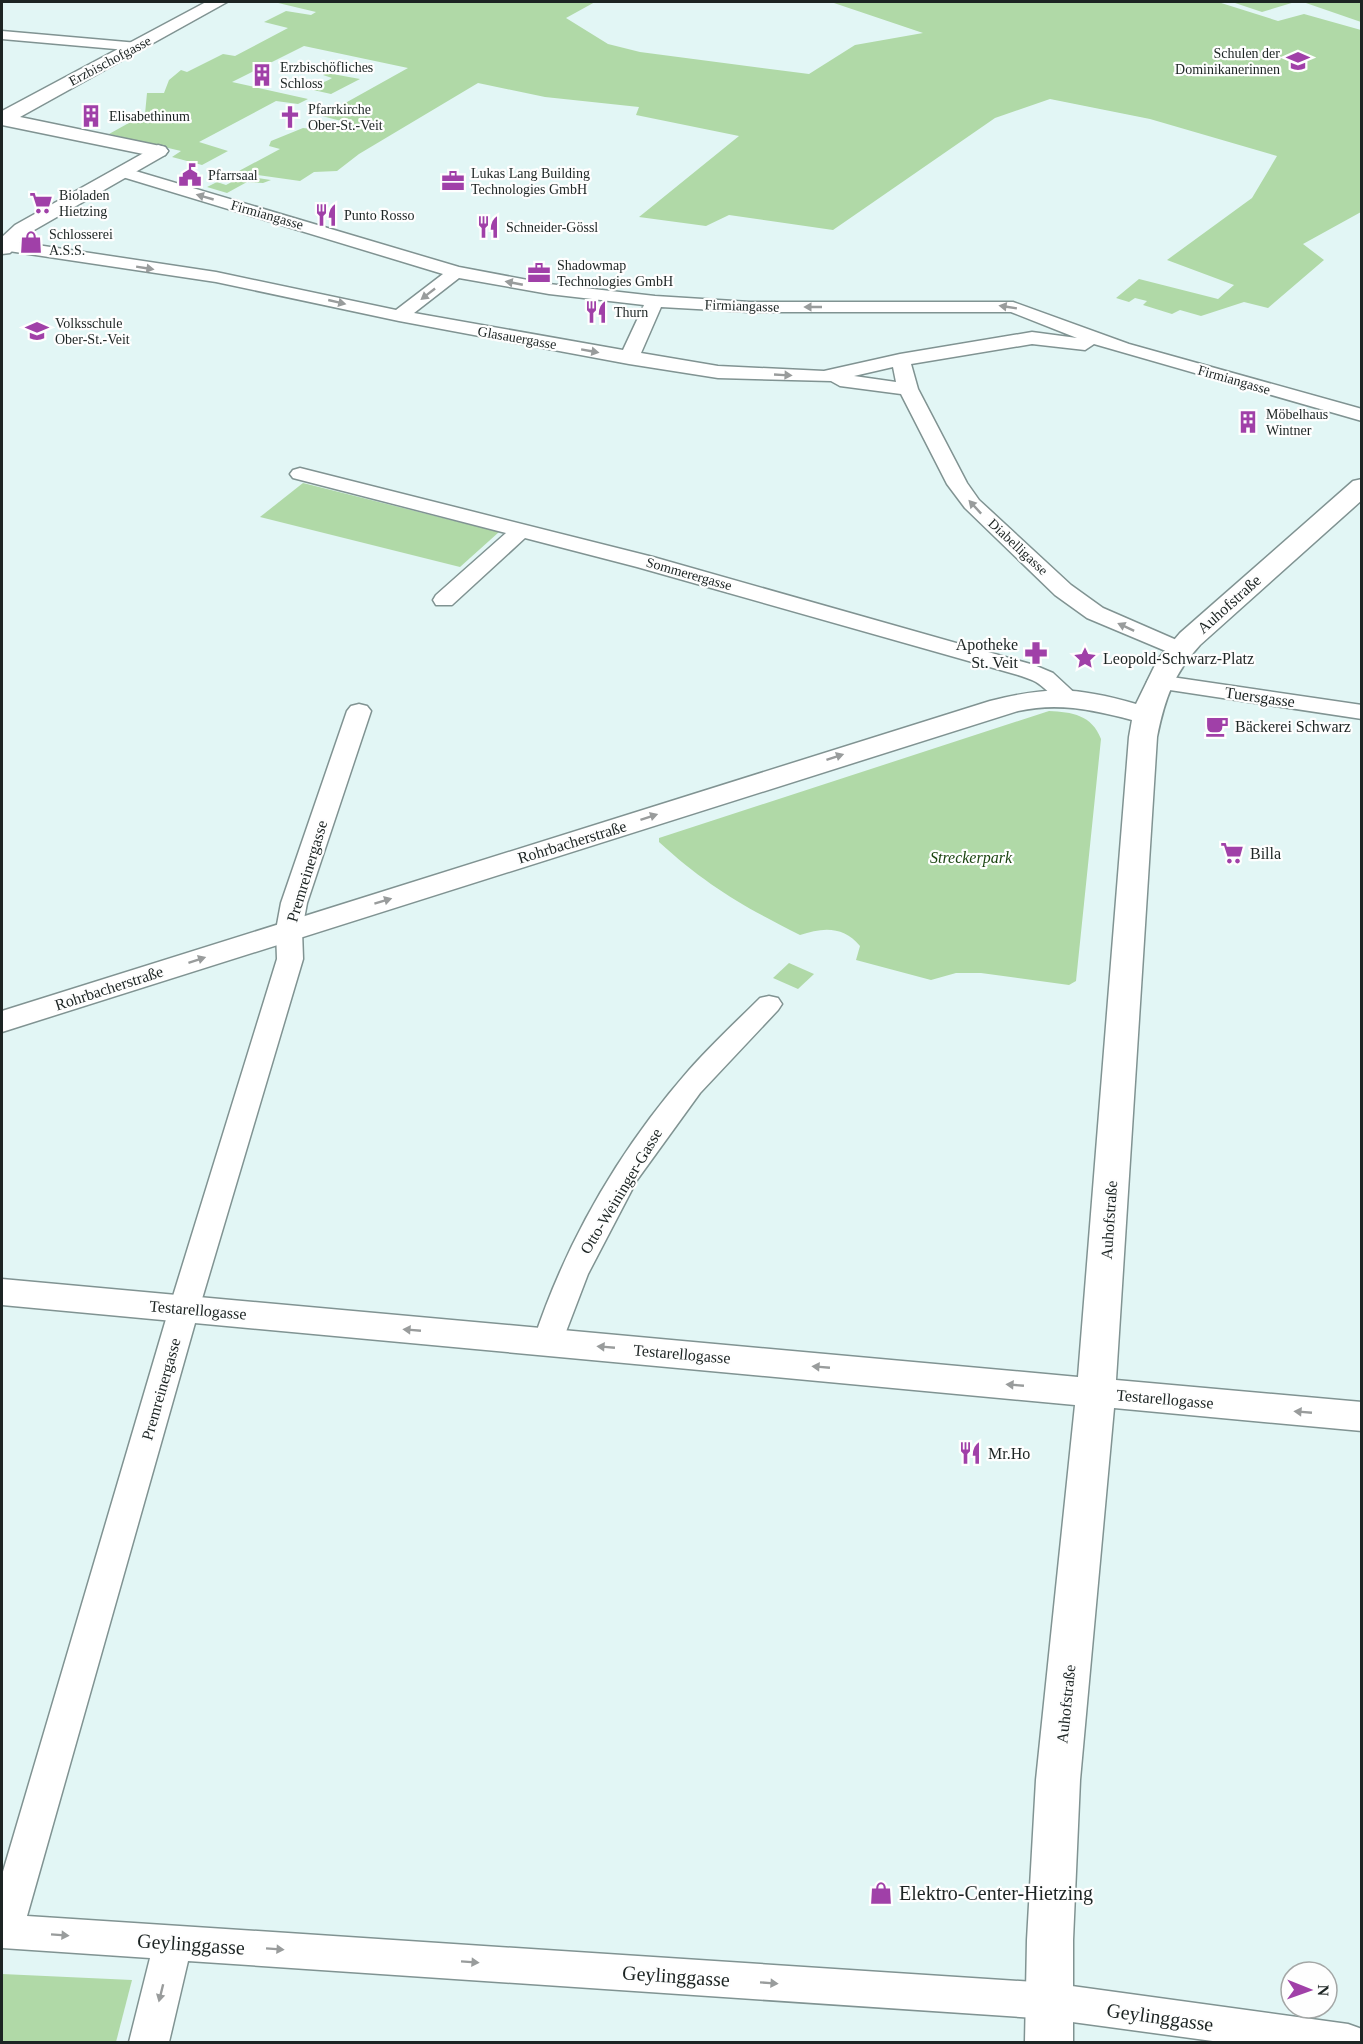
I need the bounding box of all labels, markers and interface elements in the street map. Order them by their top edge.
street label: Erzbischofgasse [66,33,154,89]
place label: Schulen der Dominikanerinnen [1175,46,1280,77]
school or university icon: Schulen der Dominikanerinnen [1285,48,1311,74]
place label: Erzbischöfliches Schloss [280,60,373,91]
building icon: Erzbischöfliches Schloss [249,62,275,88]
place label: Pfarrkirche Ober-St.-Veit [308,102,383,133]
building icon: Elisabethinum [78,103,104,129]
church icon: Pfarrkirche Ober-St.-Veit [277,104,303,130]
place label: Elisabethinum [109,109,190,124]
public building icon: Pfarrsaal [177,162,203,188]
place label: Lukas Lang Building Technologies GmbH [471,166,590,197]
place label: Pfarrsaal [208,168,258,183]
office icon: Lukas Lang Building Technologies GmbH [440,168,466,194]
place label: Bioladen Hietzing [59,188,110,219]
supermarket icon: Bioladen Hietzing [28,190,54,216]
one-way arrow [196,192,214,201]
street label: Firmiangasse [229,198,305,232]
restaurant icon: Punto Rosso [313,202,339,228]
place label: Punto Rosso [344,208,414,223]
restaurant icon: Schneider-Gössl [475,214,501,240]
place label: Schneider-Gössl [506,220,598,235]
place label: Schlosserei A.S.S. [49,227,113,258]
shop icon: Schlosserei A.S.S. [18,229,44,255]
place label: Shadowmap Technologies GmbH [557,258,673,289]
office icon: Shadowmap Technologies GmbH [526,260,552,286]
one-way arrow [136,263,155,272]
one-way arrow [505,278,524,287]
one-way arrow [420,288,436,300]
street label: Firmiangasse [704,297,780,315]
one-way arrow [327,298,346,307]
restaurant icon: Thurn [583,299,609,325]
one-way arrow [803,302,822,312]
one-way arrow [998,303,1017,312]
place label: Thurn [614,305,648,320]
place label: Volksschule Ober-St.-Veit [55,316,130,347]
school or university icon: Volksschule Ober-St.-Veit [24,318,50,344]
street label: Glasauergasse [476,324,558,352]
one-way arrow [581,347,600,356]
street label: Firmiangasse [1196,363,1272,397]
one-way arrow [774,371,793,380]
place label: Möbelhaus Wintner [1266,407,1328,438]
building icon: Möbelhaus Wintner [1235,409,1261,435]
one-way arrow [968,499,982,514]
street label: Diabelligasse [985,516,1051,578]
street label: Sommerergasse [644,555,734,593]
street label: Auhofstraße [1194,571,1264,637]
one-way arrow [1118,623,1135,632]
place label: Apotheke St. Veit [956,636,1019,671]
pharmacy icon: Apotheke St. Veit [1023,640,1049,666]
place icon: Leopold-Schwarz-Platz [1072,645,1098,671]
place label: Leopold-Schwarz-Platz [1103,650,1254,668]
street label: Tuersgasse [1224,684,1296,711]
cafe icon: Bäckerei Schwarz [1204,713,1230,739]
place label: Bäckerei Schwarz [1235,718,1351,735]
one-way arrow [826,752,844,762]
one-way arrow [640,812,658,822]
street label: Rohrbacherstraße [516,817,628,867]
street label: Premreinergasse [283,818,332,924]
supermarket icon: Billa [1219,840,1245,866]
place label: Billa [1250,845,1281,862]
park label: Streckerpark [930,849,1013,867]
one-way arrow [374,896,392,905]
one-way arrow [188,954,206,964]
street label: Rohrbacherstraße [53,962,165,1014]
street label: Otto-Weininger-Gasse [577,1125,666,1257]
street label: Auhofstraße [1098,1180,1120,1260]
street label: Testarellogasse [149,1297,247,1324]
one-way arrow [402,1325,421,1334]
street label: Premreinergasse [138,1336,185,1442]
street label: Testarellogasse [633,1341,731,1368]
one-way arrow [596,1342,615,1352]
one-way arrow [811,1362,830,1372]
one-way arrow [1006,1380,1025,1390]
street label: Testarellogasse [1116,1386,1214,1413]
one-way arrow [1294,1407,1313,1417]
restaurant icon: Mr.Ho [957,1440,983,1466]
place label: Mr.Ho [988,1445,1030,1462]
street label: Auhofstraße [1053,1664,1079,1744]
shop icon: Elektro-Center-Hietzing [868,1880,894,1906]
place label: Elektro-Center-Hietzing [899,1882,1093,1905]
street label: Geylinggasse [136,1929,246,1960]
one-way arrow [50,1930,69,1940]
one-way arrow [266,1945,285,1954]
one-way arrow [460,1958,479,1967]
north arrow [1279,1960,1339,2020]
street label: Geylinggasse [621,1961,731,1992]
one-way arrow [760,1978,779,1987]
one-way arrow [155,1983,165,2002]
text: N [1315,1984,1332,1997]
street label: Geylinggasse [1105,1999,1215,2036]

